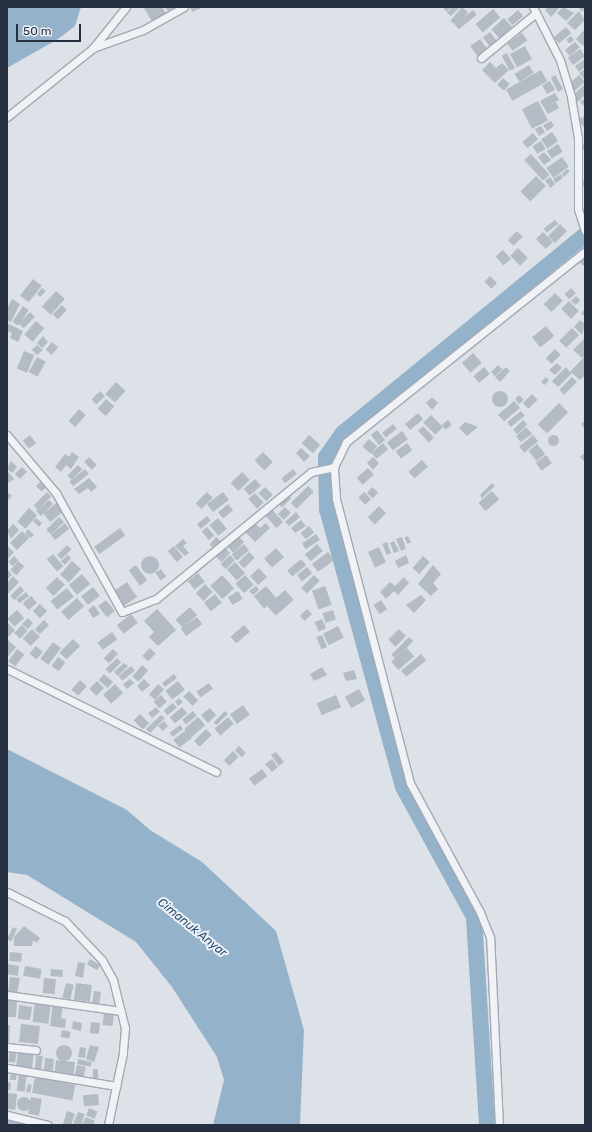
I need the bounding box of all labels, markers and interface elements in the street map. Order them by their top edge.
scale bar [18,16,83,42]
text: 50 m [23,24,51,38]
water label: Cimanuk Anyar [154,895,230,961]

